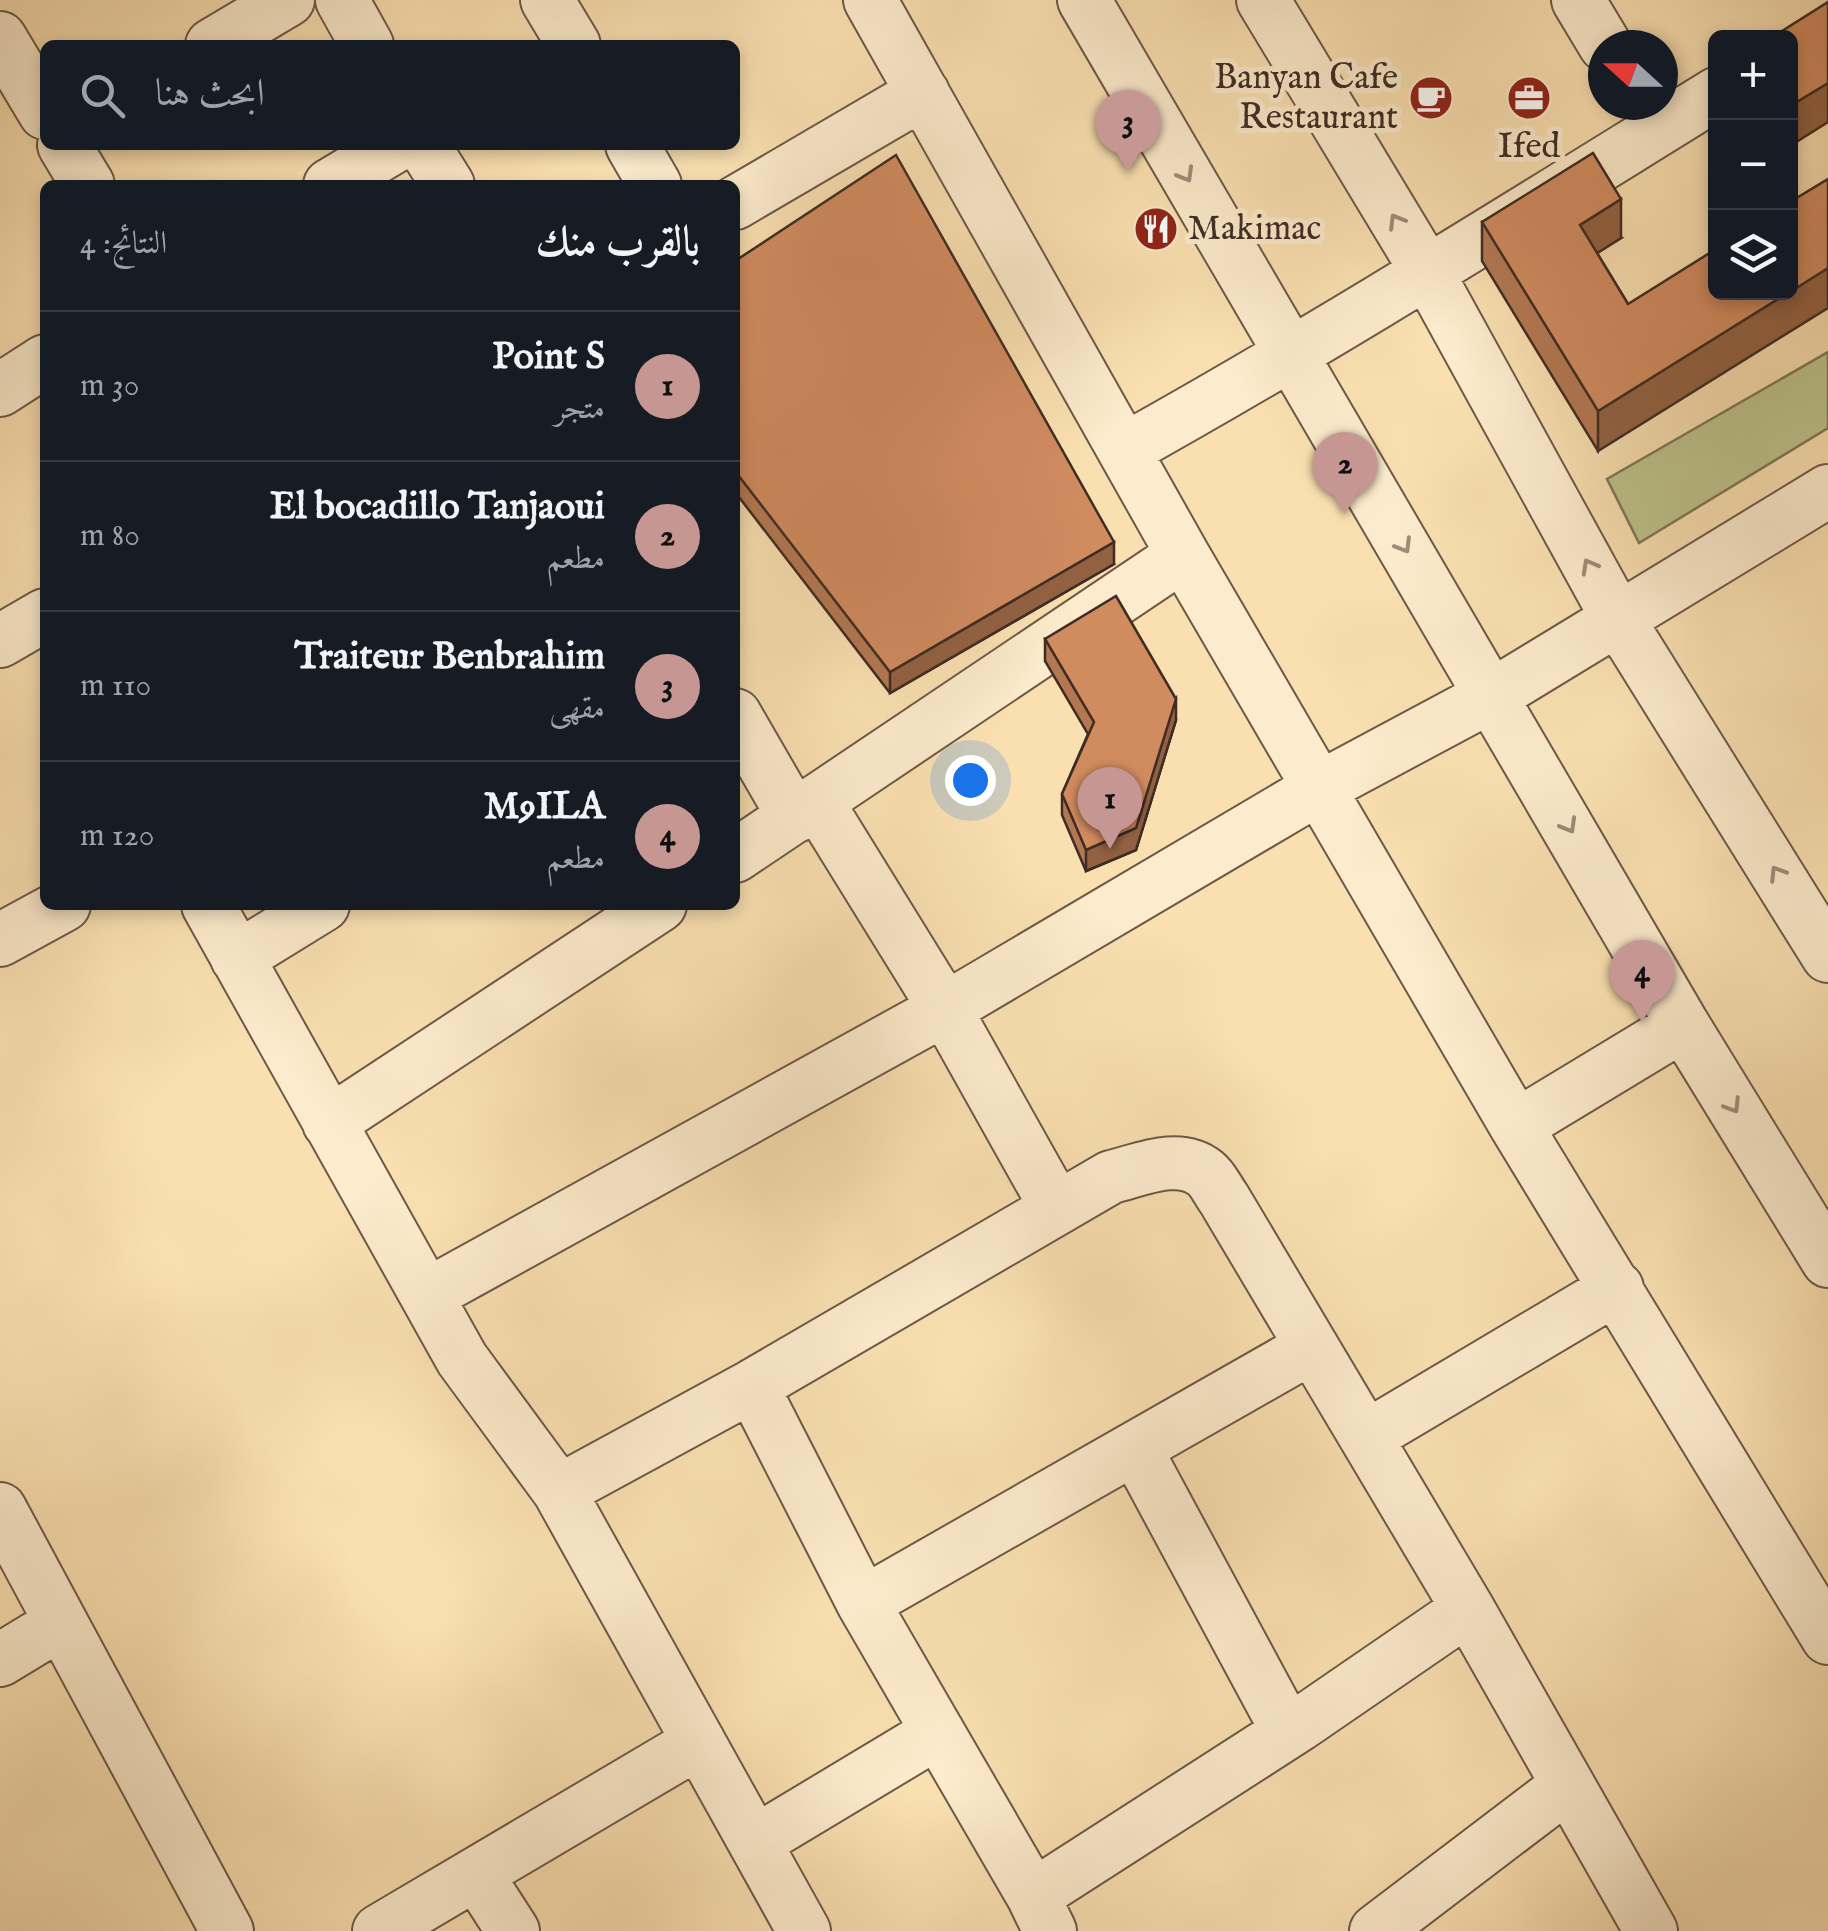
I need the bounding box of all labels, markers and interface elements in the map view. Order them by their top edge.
north arrow [1588,30,1678,120]
map controls [1708,30,1798,300]
button: + [1708,30,1798,120]
search box [40,40,740,150]
place label: Banyan Cafe Restaurant [1214,56,1398,141]
icon: search [75,68,130,123]
text: ابحث هنا [155,71,265,119]
cafe icon: Banyan Cafe Restaurant [1408,75,1454,121]
office icon: Ifed [1506,75,1552,121]
pin: 3 [1096,90,1160,172]
button: − [1708,120,1798,210]
place label: Ifed [1498,125,1561,170]
one-way arrow [1174,164,1193,182]
restaurant icon: Makimac [1133,206,1179,252]
place label: Makimac [1188,207,1321,252]
button: layers [1708,210,1798,300]
one-way arrow [1389,214,1408,232]
text: بالقرب منك [536,217,700,270]
text: النتائج: 4 [80,224,167,265]
text: Point S [492,334,605,382]
text: 30 m [80,366,139,407]
text: 1 [662,366,673,407]
text: متجر [554,389,605,430]
pin: 2 [1312,432,1378,514]
text: El bocadillo Tanjaoui [270,484,605,532]
text: 80 m [80,516,140,557]
text: 2 [660,516,675,557]
one-way arrow [1392,535,1411,553]
text: مطعم [547,539,605,580]
one-way arrow [1581,558,1601,576]
text: Traiteur Benbrahim [294,634,605,682]
text: 110 m [80,666,151,707]
text: 3 [662,666,673,707]
text: مقهى [549,689,605,730]
your location [945,755,996,806]
pin: 1 [1078,766,1142,849]
text: M9ILA [484,784,605,832]
one-way arrow [1556,815,1576,833]
text: 120 m [80,816,154,857]
text: 4 [660,816,675,857]
text: مطعم [547,839,605,880]
one-way arrow [1770,866,1789,884]
pin: 4 [1610,940,1674,1022]
one-way arrow [1721,1095,1740,1113]

